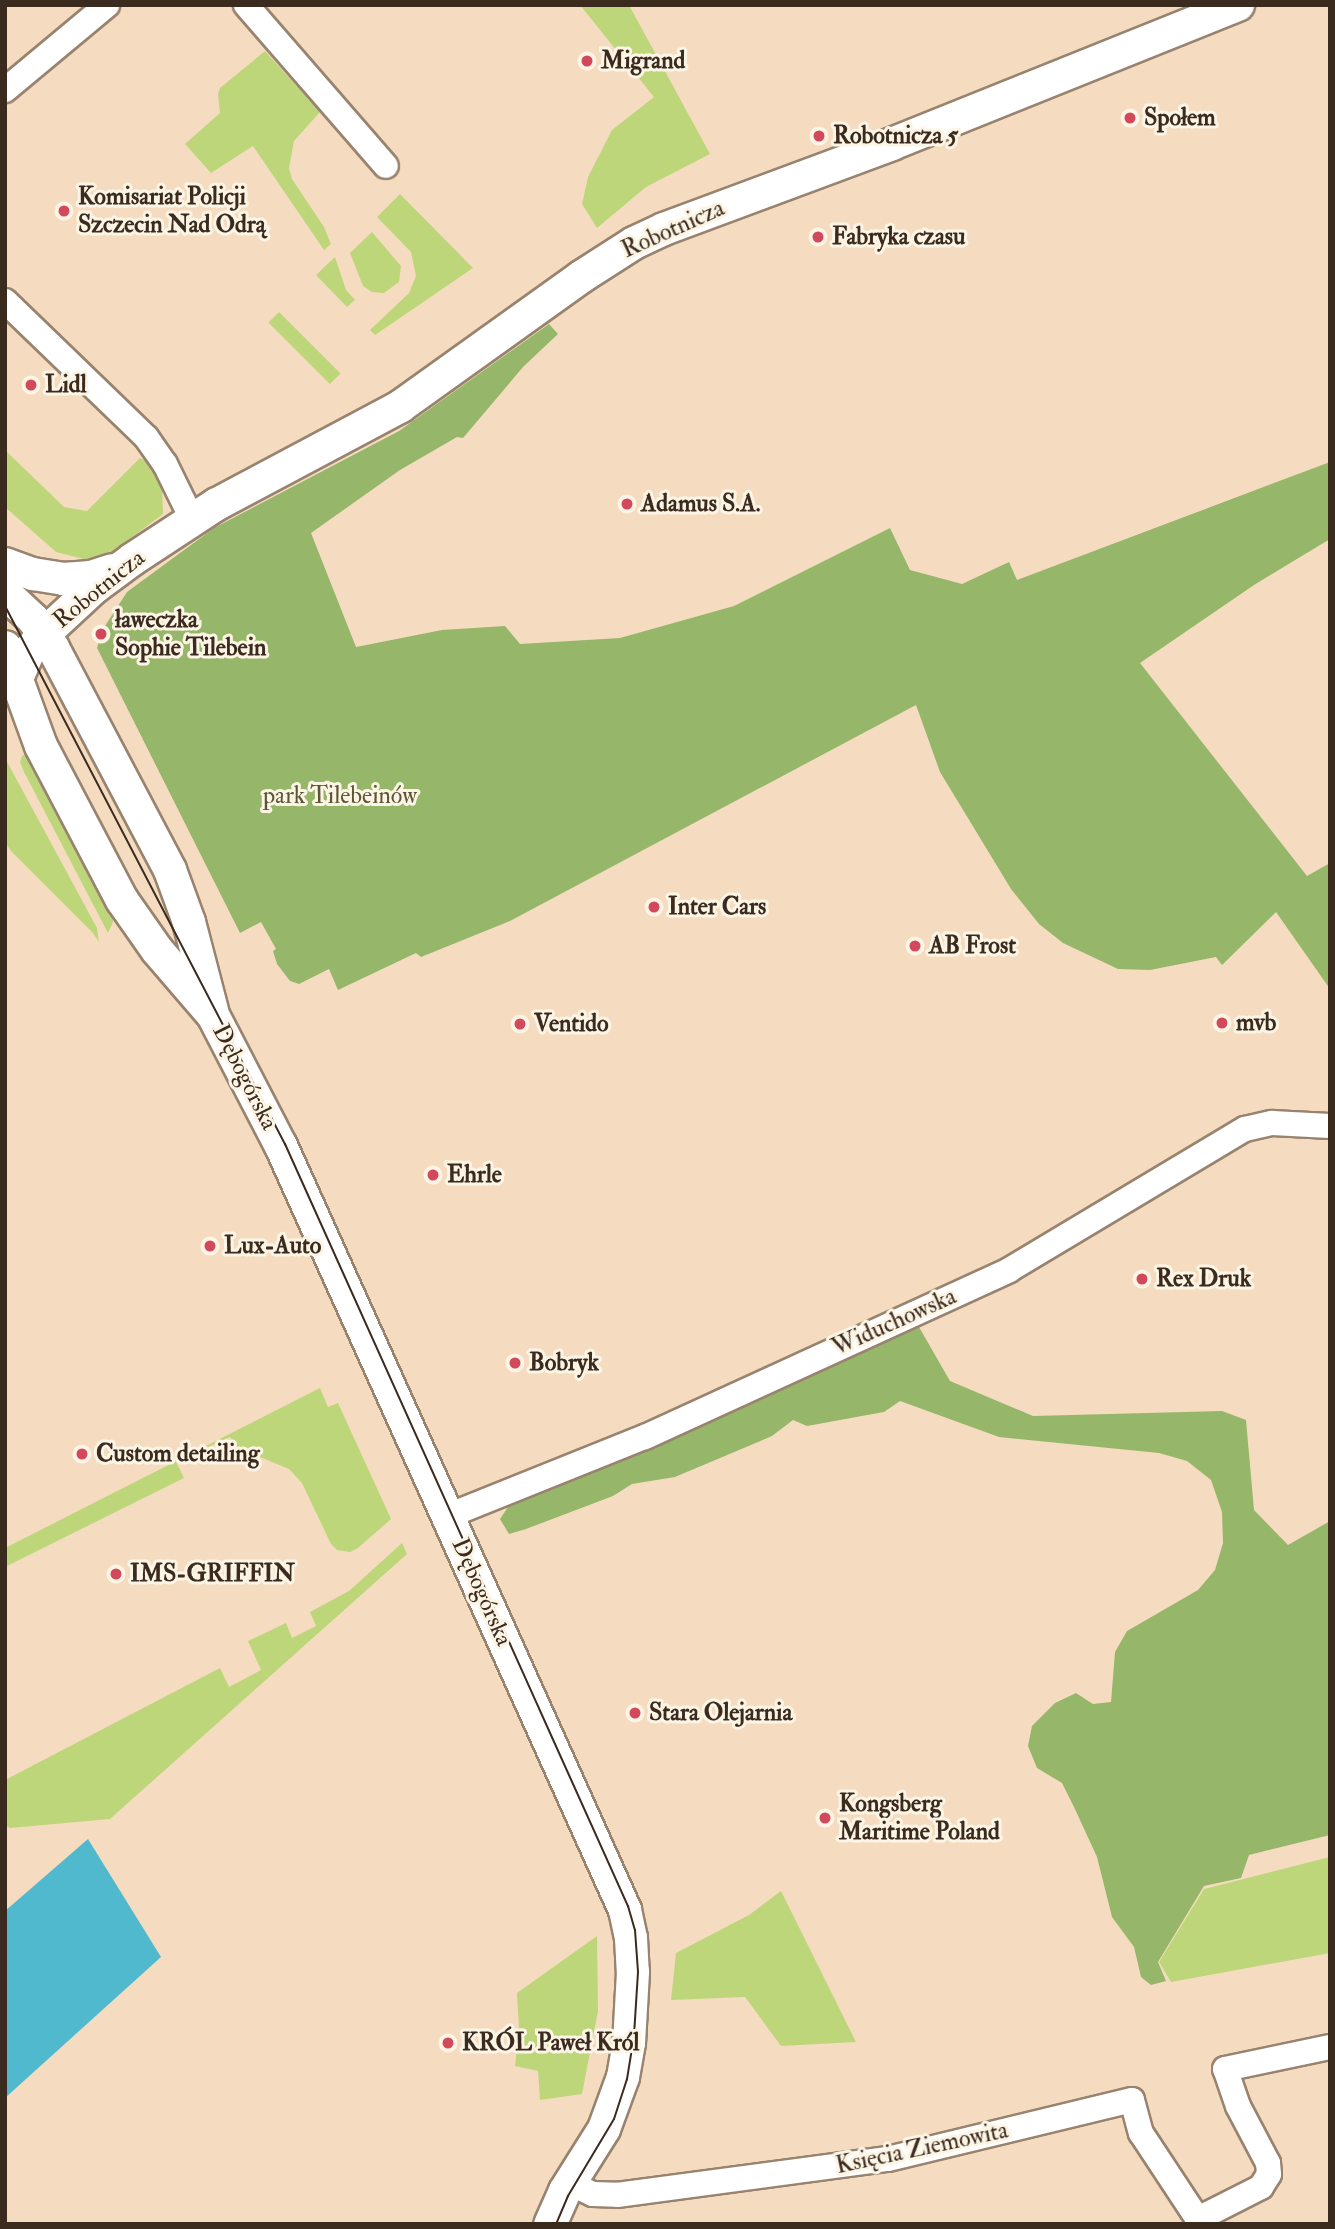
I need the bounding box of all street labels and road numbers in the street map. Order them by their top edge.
street label: Robotnicza [617,194,729,264]
street label: Robotnicza [47,543,151,635]
street label: Dębogórska [206,1019,284,1135]
street label: Widuchowska [827,1282,961,1362]
street label: Dębogórska [446,1534,518,1650]
street label: Księcia Ziemowita [833,2116,1011,2180]

